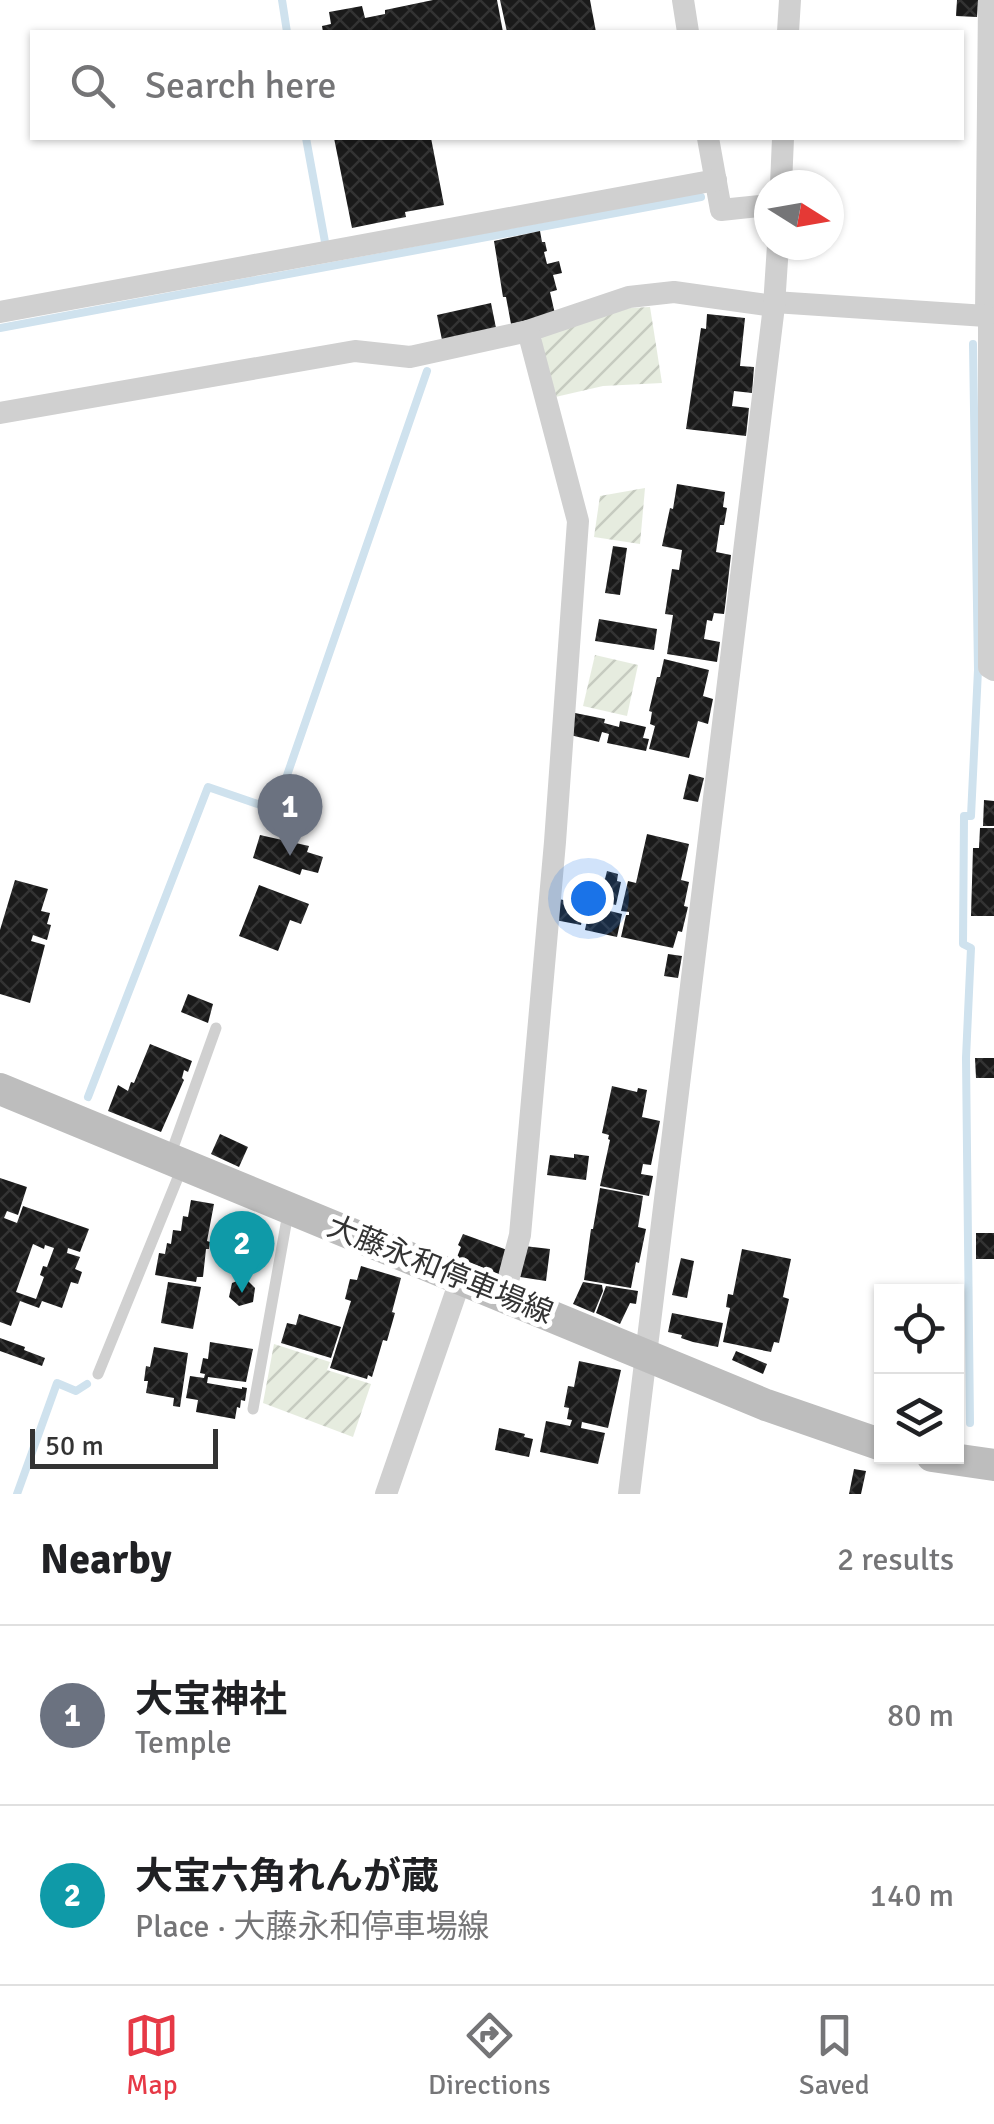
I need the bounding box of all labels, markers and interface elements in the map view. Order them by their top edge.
search box [30,30,964,140]
icon: search [65,58,120,113]
text: Search here [145,62,337,109]
north arrow [754,170,844,260]
pin: 1 [258,774,322,856]
your location [563,873,614,924]
street label: 大藤永和停車場線 [322,1208,558,1332]
pin: 2 [210,1210,274,1293]
map controls [874,1284,964,1464]
button: locate [874,1284,964,1374]
button: layers [874,1374,964,1464]
scale bar [30,1424,218,1468]
text: 50 m [45,1429,104,1463]
text: Nearby [40,1534,172,1585]
text: 2 results [837,1540,954,1579]
text: 大宝神社 [135,1676,287,1723]
text: 1 [64,1696,81,1735]
text: 80 m [887,1696,954,1735]
text: Temple [135,1723,232,1762]
text: 大宝六角れんが蔵 [135,1853,439,1900]
text: 2 [64,1876,81,1915]
text: 140 m [870,1876,954,1915]
text: Place · 大藤永和停車場線 [135,1907,489,1946]
tab: Map [124,2008,179,2102]
tab: Directions [428,2008,550,2102]
tab: Saved [799,2008,870,2102]

